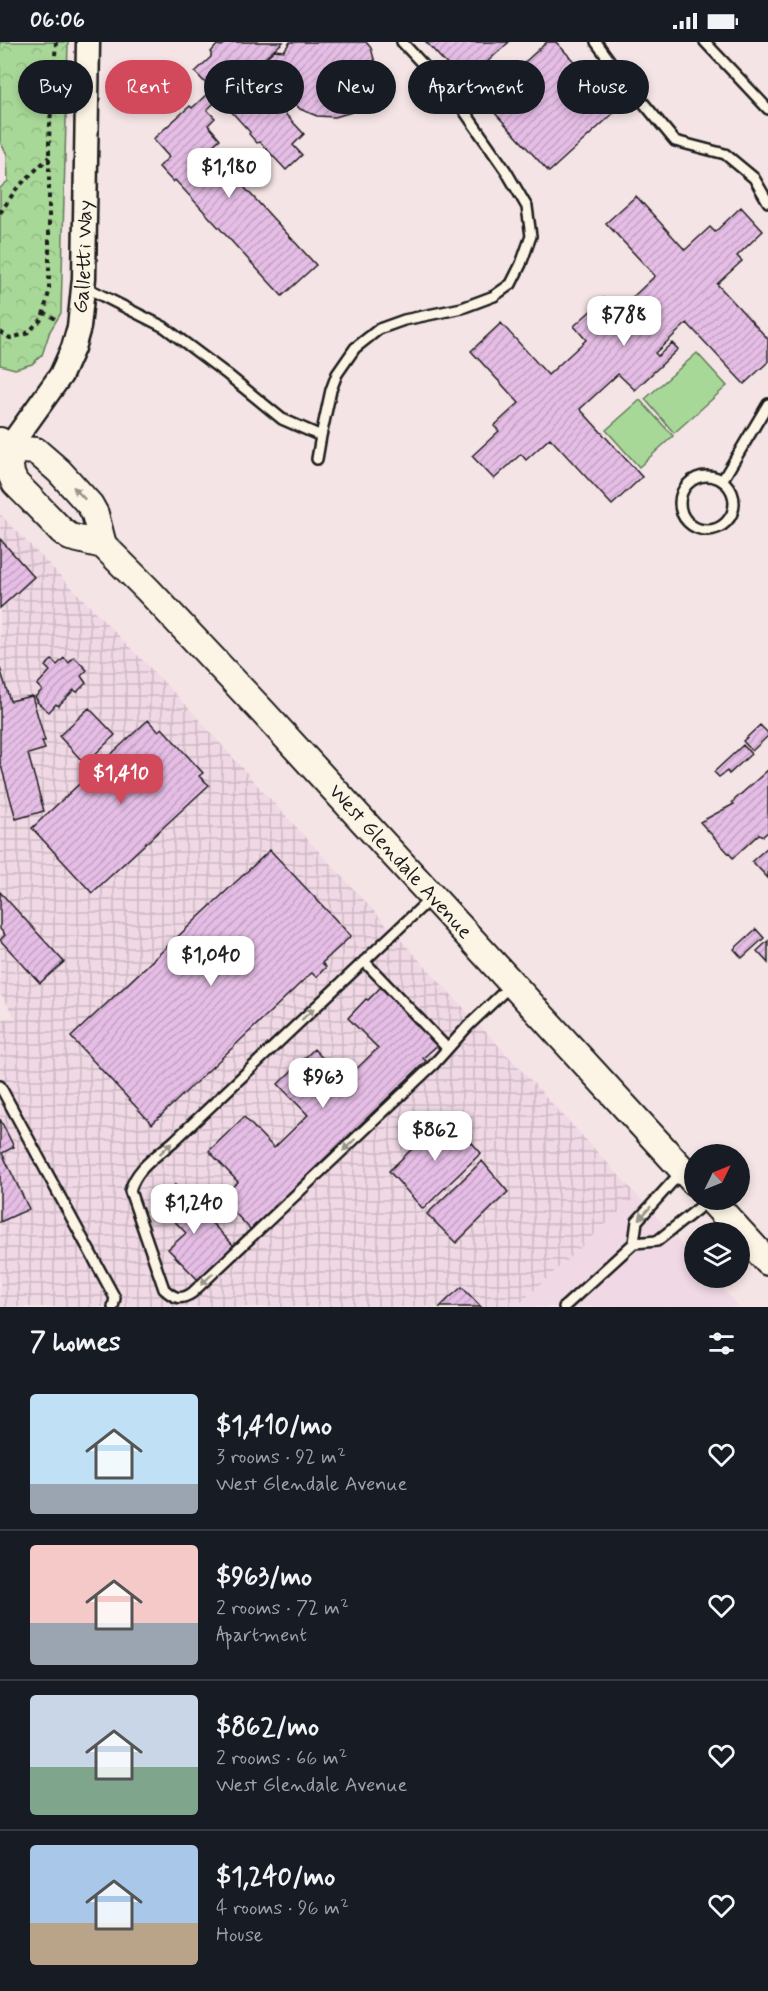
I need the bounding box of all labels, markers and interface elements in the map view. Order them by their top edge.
text: 06:06 [30,7,85,35]
chip: Buy [18,60,93,114]
chip: Rent [105,60,192,114]
chip: Filters [204,60,304,114]
chip: New [316,60,396,114]
chip: Apartment [408,60,545,114]
chip: House [557,60,649,114]
pin: $1,180 [180,148,278,199]
text: $1,180 [201,154,257,181]
street label: Galletti Way [66,200,99,315]
pin: $788 [588,296,660,347]
text: $788 [601,302,647,329]
one-way arrow [73,486,86,501]
pin: $1,410 [72,754,170,805]
text: $1,410 [93,760,149,787]
street label: West Glendale Avenue [322,778,479,945]
pin: $1,040 [162,936,260,987]
text: $1,040 [181,942,241,969]
one-way arrow [301,1007,315,1021]
pin: $963 [287,1058,359,1109]
text: $963 [303,1064,343,1091]
pin: $862 [399,1111,471,1162]
text: $862 [412,1117,458,1144]
one-way arrow [341,1138,356,1152]
one-way arrow [159,1141,174,1155]
north arrow [684,1144,750,1210]
map controls [684,1144,750,1288]
pin: $1,240 [145,1184,243,1235]
text: $1,240 [165,1190,223,1217]
one-way arrow [639,1205,652,1220]
button: layers [684,1222,750,1288]
one-way arrow [200,1272,215,1286]
text: 7 homes [30,1326,121,1360]
icon: filters [705,1327,738,1360]
text: $1,410/mo [216,1410,332,1444]
icon: home [78,1418,150,1490]
icon: heart [705,1438,738,1471]
text: 3 rooms · 92 m² [216,1444,346,1471]
text: West Glendale Avenue [216,1471,407,1498]
text: $963/mo [216,1561,312,1595]
icon: home [78,1569,150,1641]
icon: heart [705,1589,738,1622]
text: 2 rooms · 72 m² [216,1595,349,1622]
text: Apartment [216,1622,307,1649]
text: $862/mo [216,1711,319,1745]
icon: home [78,1719,150,1791]
icon: heart [705,1739,738,1772]
text: 2 rooms · 66 m² [216,1745,347,1772]
text: West Glendale Avenue [216,1772,407,1799]
text: $1,240/mo [216,1861,335,1895]
icon: home [78,1869,150,1941]
icon: heart [705,1889,738,1922]
text: 4 rooms · 96 m² [216,1895,349,1922]
text: House [216,1922,263,1949]

